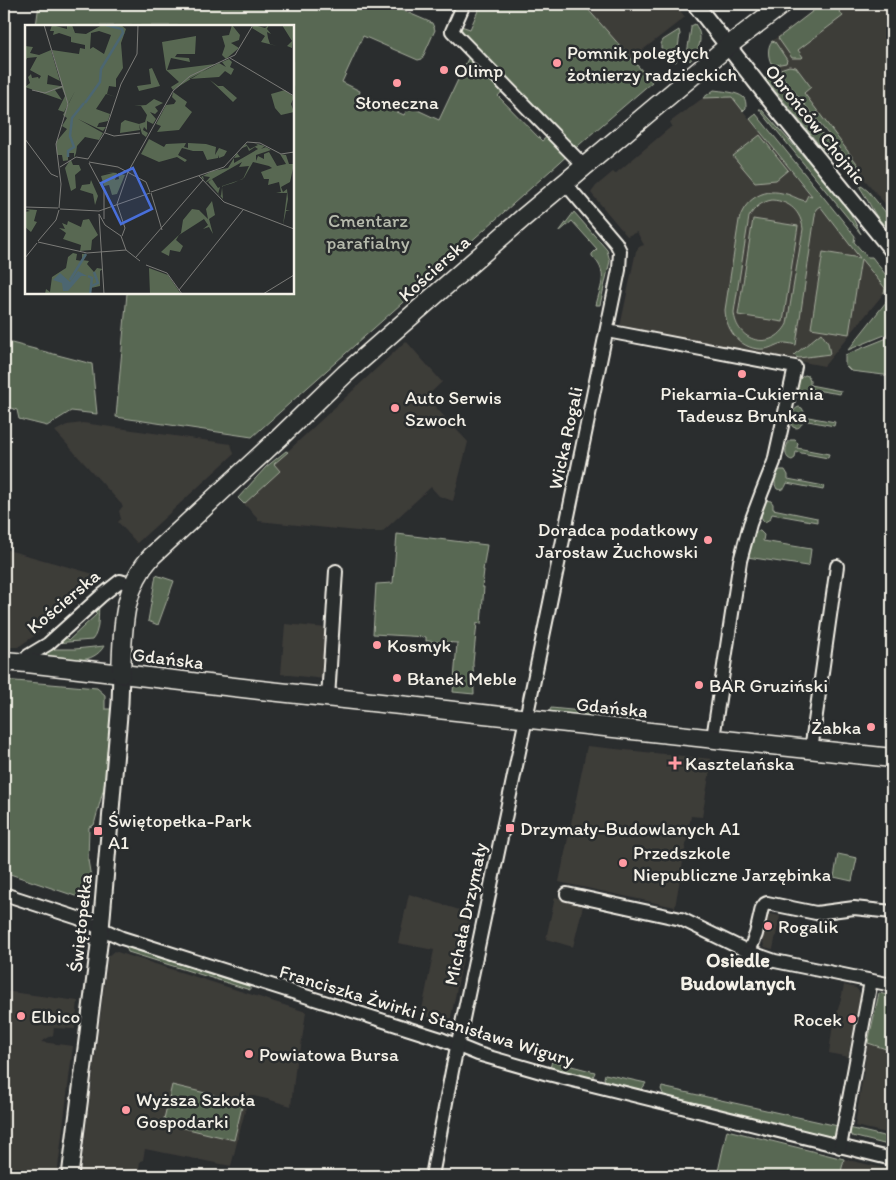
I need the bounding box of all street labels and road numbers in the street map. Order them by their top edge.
street label: Obrońców Chojnic [760,60,871,189]
street label: Kościerska [394,230,475,307]
street label: Wicka Rogali [543,385,588,492]
street label: Kościerska [22,564,105,639]
street label: Gdańska [131,643,205,674]
street label: Gdańska [575,692,649,723]
street label: Michała Drzymały [439,841,492,988]
street label: Świętopełka [64,873,97,973]
street label: Franciszka Żwirki i Stanisława Wigury [277,960,577,1071]

